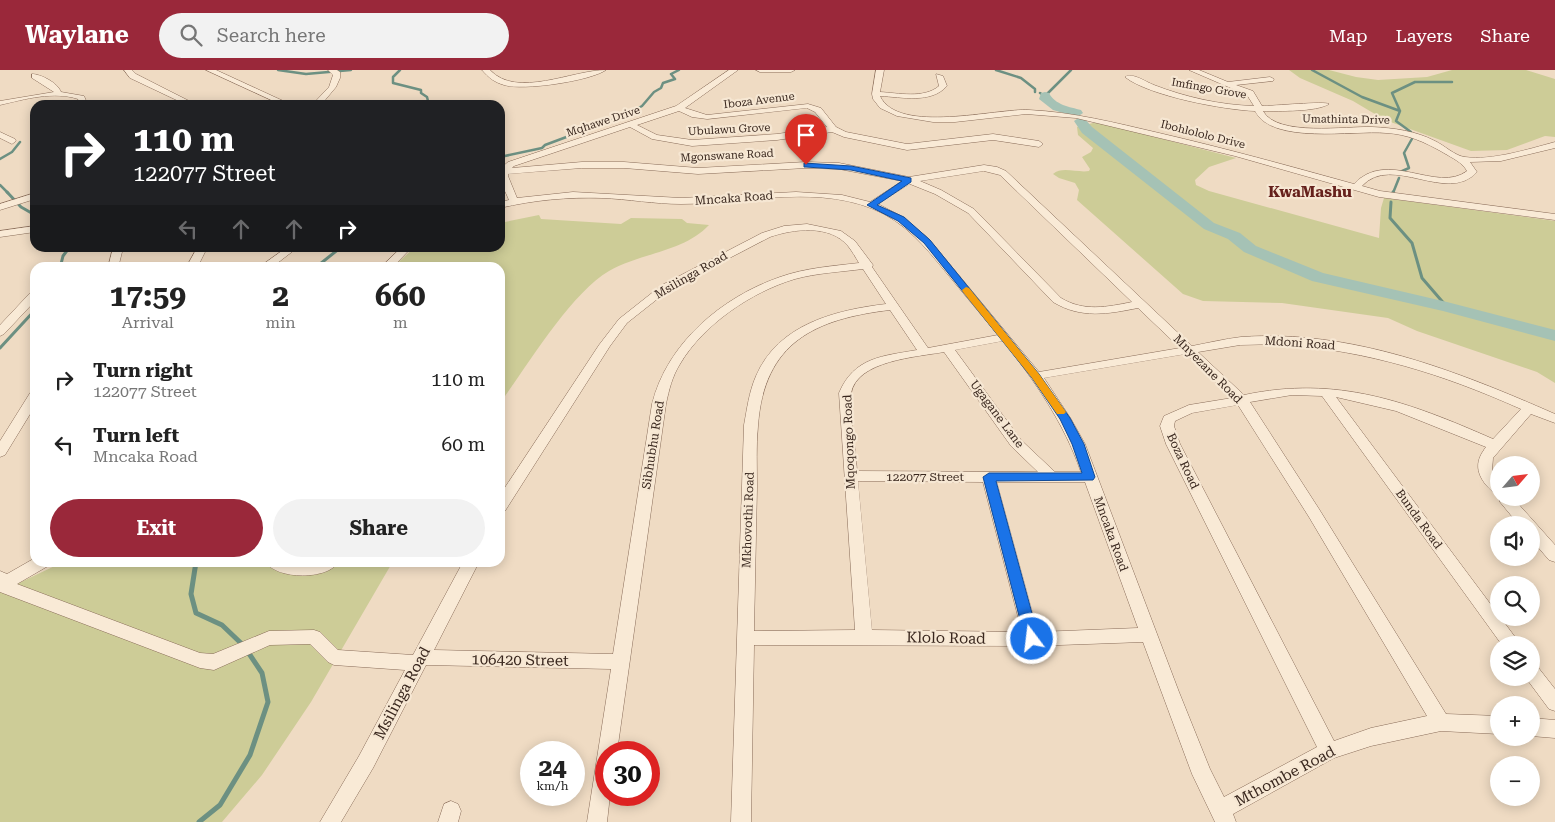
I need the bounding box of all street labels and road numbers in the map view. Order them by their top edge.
street label: Imfingo Grove [1170,75,1247,101]
street label: Iboza Avenue [723,90,795,111]
street label: Mqhawe Drive [565,103,642,139]
street label: Umathinta Drive [1302,112,1390,127]
street label: Ibohlololo Drive [1159,118,1247,151]
street label: Ubulawu Grove [687,121,771,138]
street label: Mgonswane Road [680,147,774,164]
street label: Mncaka Road [694,188,774,208]
street label: Msilinga Road [652,248,730,302]
street label: Mnyezane Road [1171,332,1245,406]
street label: Mdoni Road [1264,334,1336,352]
street label: Ugagane Lane [967,377,1027,451]
street label: Mqoqongo Road [840,394,858,490]
street label: Sibhubhu Road [639,399,667,490]
street label: Boza Road [1164,431,1202,491]
street label: 122077 Street [886,470,964,484]
street label: Mkhovothi Road [739,471,757,568]
street label: Bunda Road [1393,487,1445,552]
street label: Mncaka Road [1091,495,1131,574]
street label: Klolo Road [906,628,986,648]
street label: Msilinga Road [370,643,434,742]
street label: 106420 Street [471,650,569,670]
street label: Mthombe Road [1232,742,1338,810]

